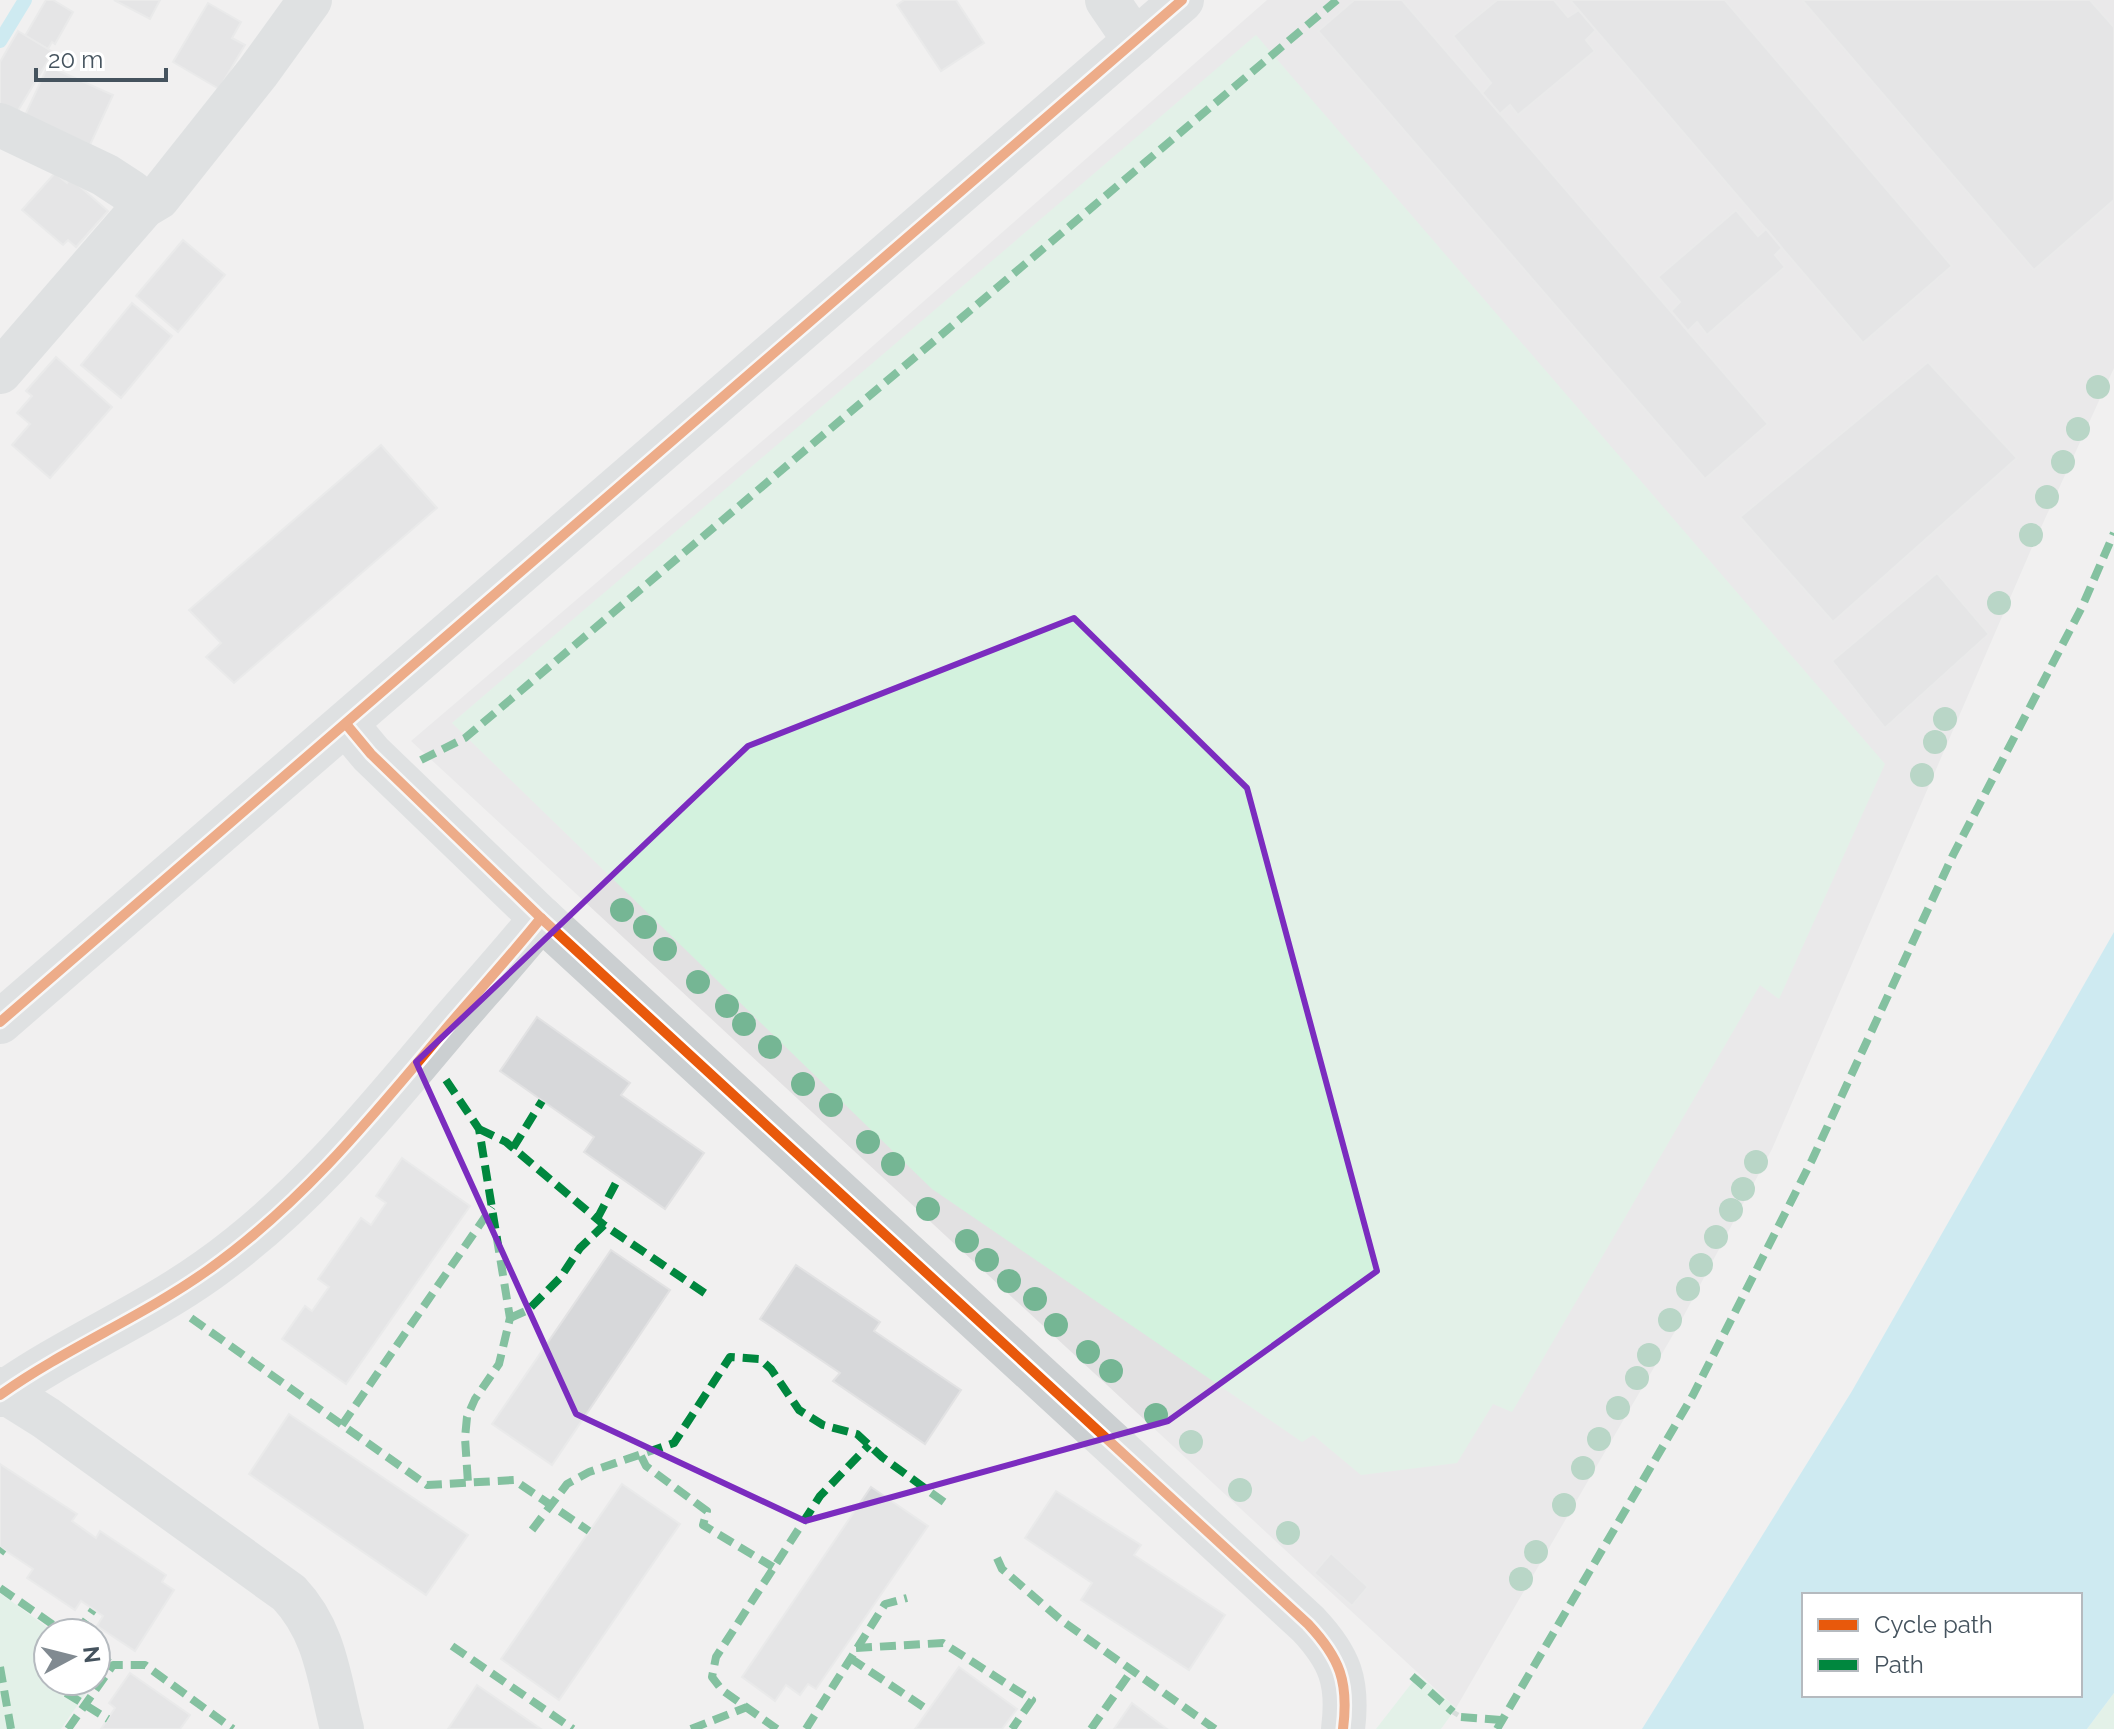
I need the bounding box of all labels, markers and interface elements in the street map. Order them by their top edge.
scale bar [36,32,166,82]
text: 20 m [48,45,103,74]
legend [1802,1593,2082,1697]
text: Cycle path [1874,1610,1993,1639]
north arrow [32,1617,112,1697]
text: N [78,1645,106,1664]
text: Path [1874,1650,1924,1679]

